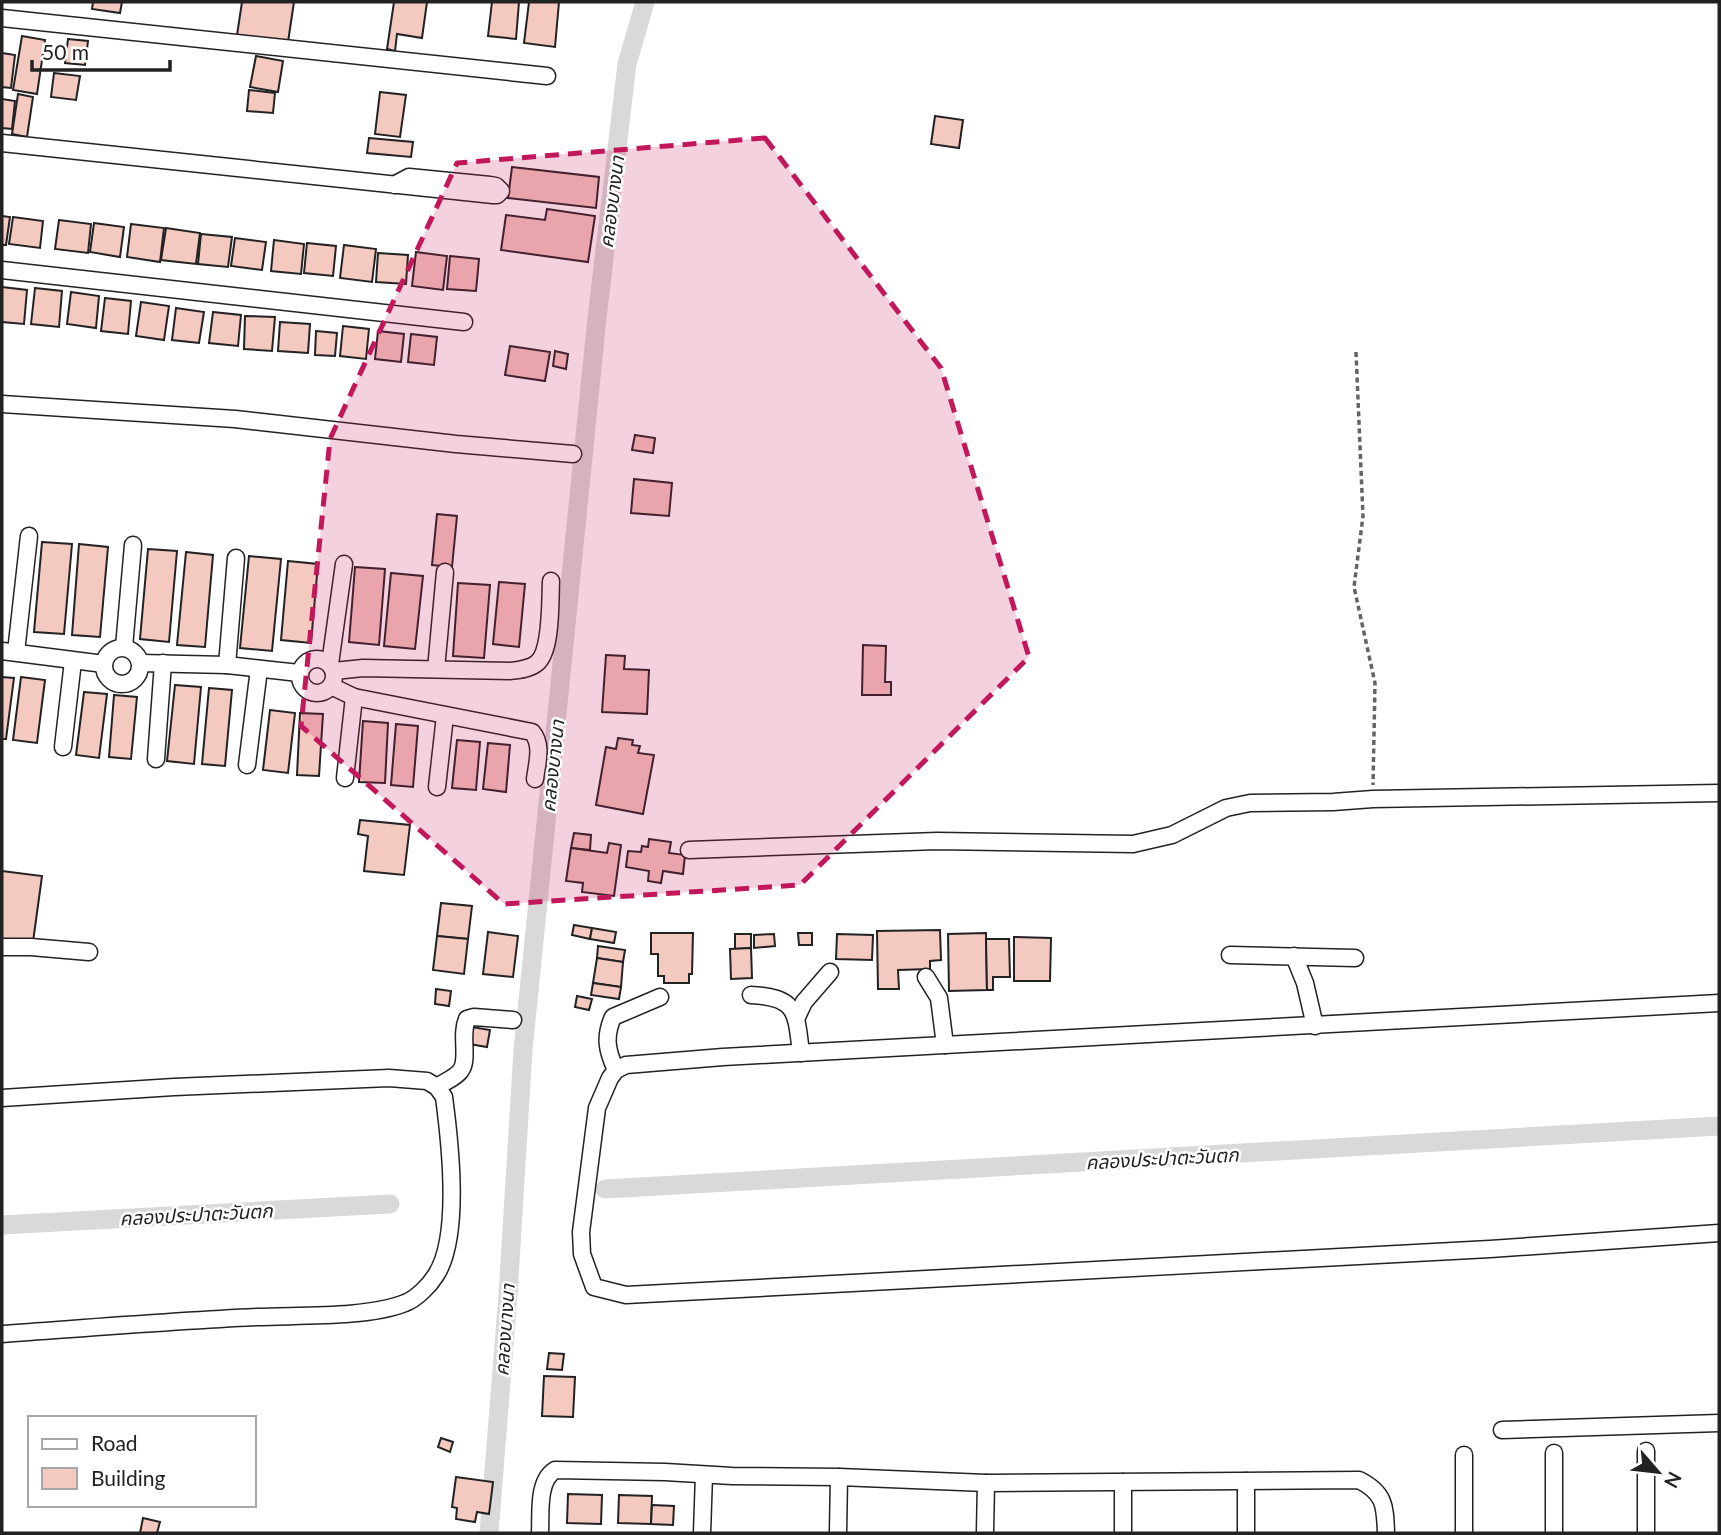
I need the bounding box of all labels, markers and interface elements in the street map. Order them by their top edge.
scale bar [32,28,170,72]
text: 50 m [42,39,89,64]
water label: คลองบางนา [594,153,628,249]
water label: คลองบางนา [536,718,568,813]
water label: คลองประปาตะวันตก [1085,1142,1240,1173]
water label: คลองประปาตะวันตก [119,1198,274,1229]
water label: คลองบางนา [489,1282,519,1377]
legend [28,1416,256,1507]
text: Road [91,1430,138,1455]
north arrow [1623,1437,1693,1507]
text: Building [91,1465,166,1490]
text: N [1660,1468,1687,1492]

